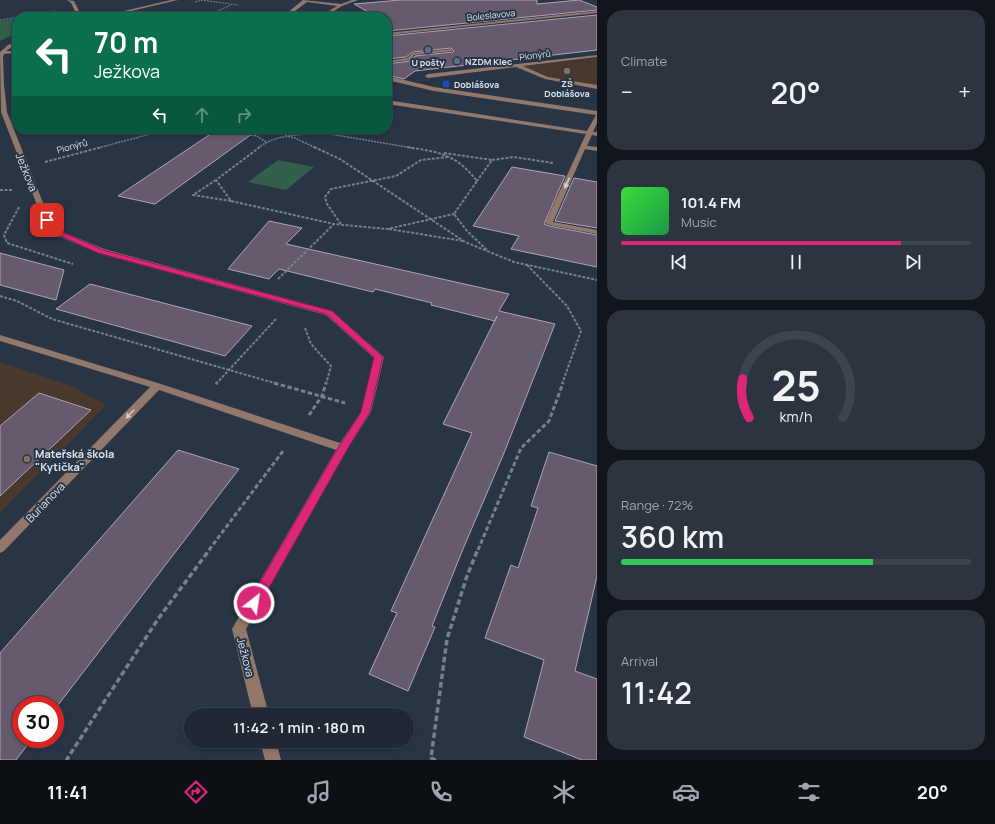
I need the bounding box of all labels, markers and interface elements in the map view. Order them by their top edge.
street label: Boleslavova [466,6,516,24]
text: 70 m [94,23,158,61]
icon: left [28,28,80,80]
marker: U pošty [423,45,433,55]
street label: Pionýrů [519,47,551,63]
text: Climate [621,52,667,70]
place label: NZDM Klec [465,55,512,68]
place label: U pošty [412,56,444,69]
marker: NZDM Klec [452,56,462,66]
text: Ježkova [94,59,160,83]
marker: ZŠ Dobiášova [562,66,572,76]
text: 20° [770,72,821,113]
place label: ZŠ Dobiášova [544,77,590,100]
text: − [621,77,633,107]
text: + [958,77,971,107]
place label: Dobiášova [454,78,499,91]
marker: Dobiášova [441,79,451,89]
icon: left [149,104,171,126]
icon: ahead [191,104,213,126]
icon: right [233,104,255,126]
street label: Pionýrů [55,136,89,156]
street label: Ježkova [12,150,42,194]
one-way arrow [564,177,570,189]
text: 101.4 FM [681,192,741,213]
pin [30,203,64,237]
icon: arrive [36,209,58,231]
text: Music [681,213,717,231]
icon: previous [668,251,690,273]
icon: pause [785,251,807,273]
icon: next [902,251,924,273]
text: 25 [771,357,821,413]
text: km/h [779,407,813,426]
one-way arrow [125,409,134,419]
place label: Mateřská škola "Kytička" [35,446,114,474]
marker: Mateřská škola "Kytička" [22,454,32,464]
street label: Burianova [22,479,68,525]
text: Range · 72% [621,496,693,514]
text: 360 km [621,516,724,557]
position arrow [233,582,275,624]
street label: Ježkova [234,636,258,678]
text: Arrival [621,652,658,670]
text: 11:42 [621,672,692,713]
speed limit sign: 30 [12,696,64,748]
text: 11:42 · 1 min · 180 m [233,717,365,738]
icon: directions [182,778,210,806]
icon: music [305,778,333,806]
icon: phone [427,778,455,806]
icon: climate [550,778,578,806]
icon: car [672,778,700,806]
icon: filters [795,778,823,806]
text: 11:41 [47,780,88,804]
text: 20° [917,780,948,804]

